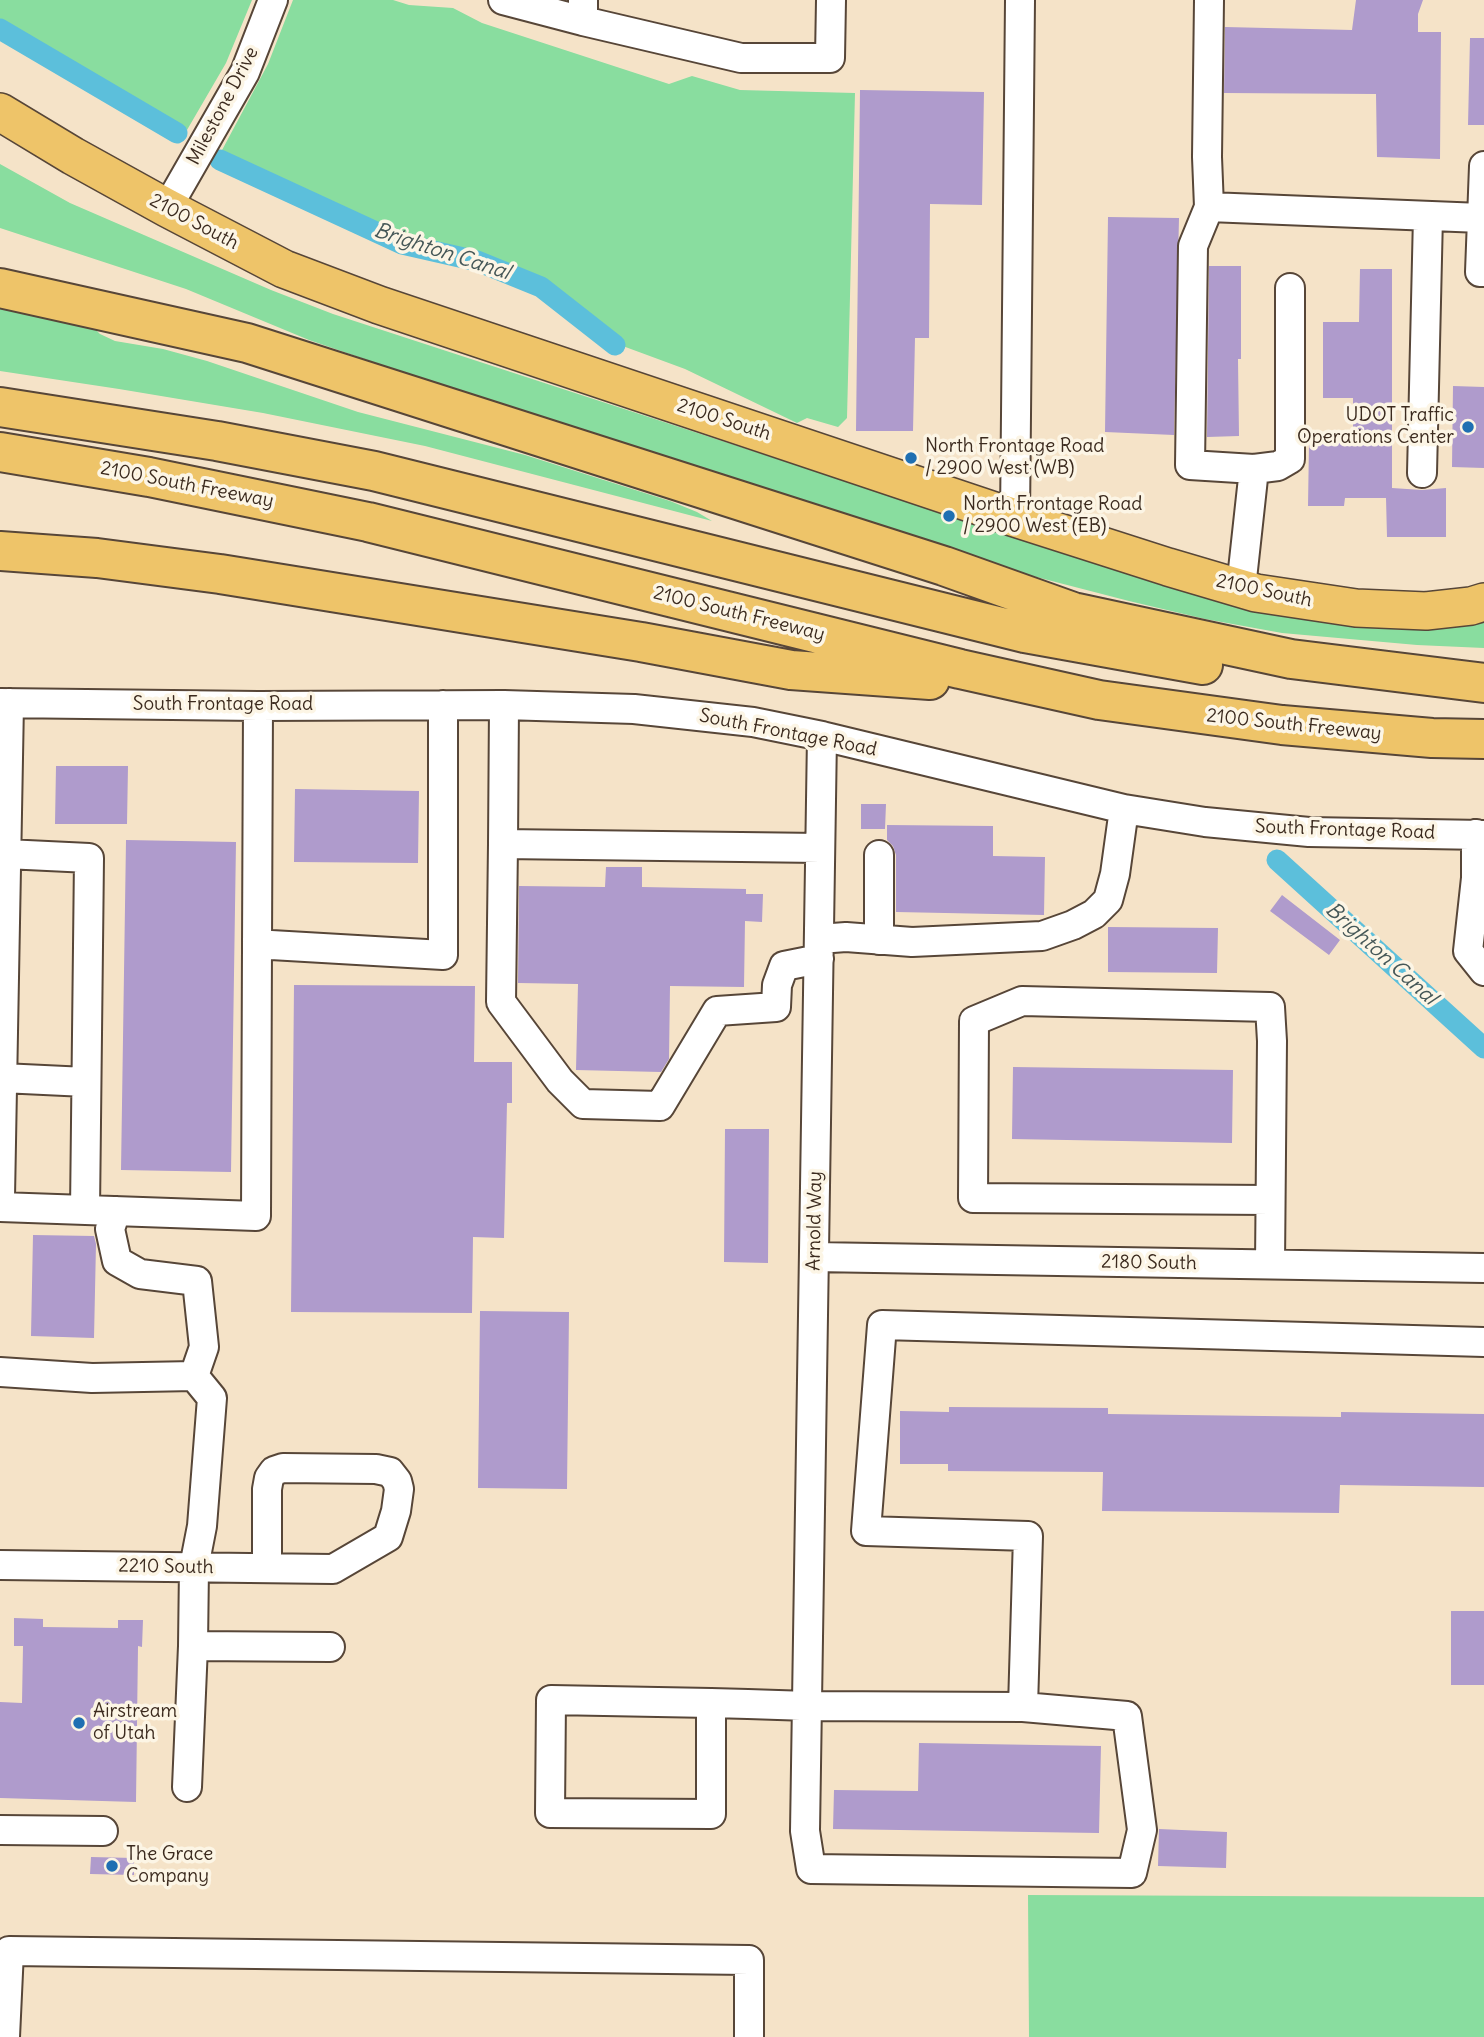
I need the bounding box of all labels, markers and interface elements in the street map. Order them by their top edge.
street label: Milestone Drive [182,43,264,169]
street label: 2100 South [146,189,242,255]
water label: Brighton Canal [371,218,513,286]
street label: 2100 South [674,394,774,446]
place label: UDOT Traffic Operations Center [1297,405,1454,449]
marker: UDOT Traffic Operations Center [1460,419,1476,435]
place label: North Frontage Road / 2900 West (WB) [925,436,1104,480]
marker: North Frontage Road / 2900 West (WB) [903,450,919,466]
street label: 2100 South Freeway [99,457,275,513]
place label: North Frontage Road / 2900 West (EB) [963,494,1142,538]
marker: North Frontage Road / 2900 West (EB) [941,508,957,524]
street label: 2100 South [1214,570,1314,612]
street label: 2100 South Freeway [651,582,827,646]
street label: South Frontage Road [133,694,313,716]
street label: 2100 South Freeway [1205,704,1383,746]
street label: South Frontage Road [697,705,879,761]
street label: South Frontage Road [1254,815,1436,845]
water label: Brighton Canal [1320,897,1442,1011]
street label: Arnold Way [803,1171,827,1271]
street label: 2180 South [1101,1251,1197,1275]
street label: 2210 South [118,1555,214,1579]
place label: Airstream of Utah [93,1701,177,1745]
marker: Airstream of Utah [71,1715,87,1731]
place label: The Grace Company [126,1844,213,1888]
marker: The Grace Company [104,1858,120,1874]

